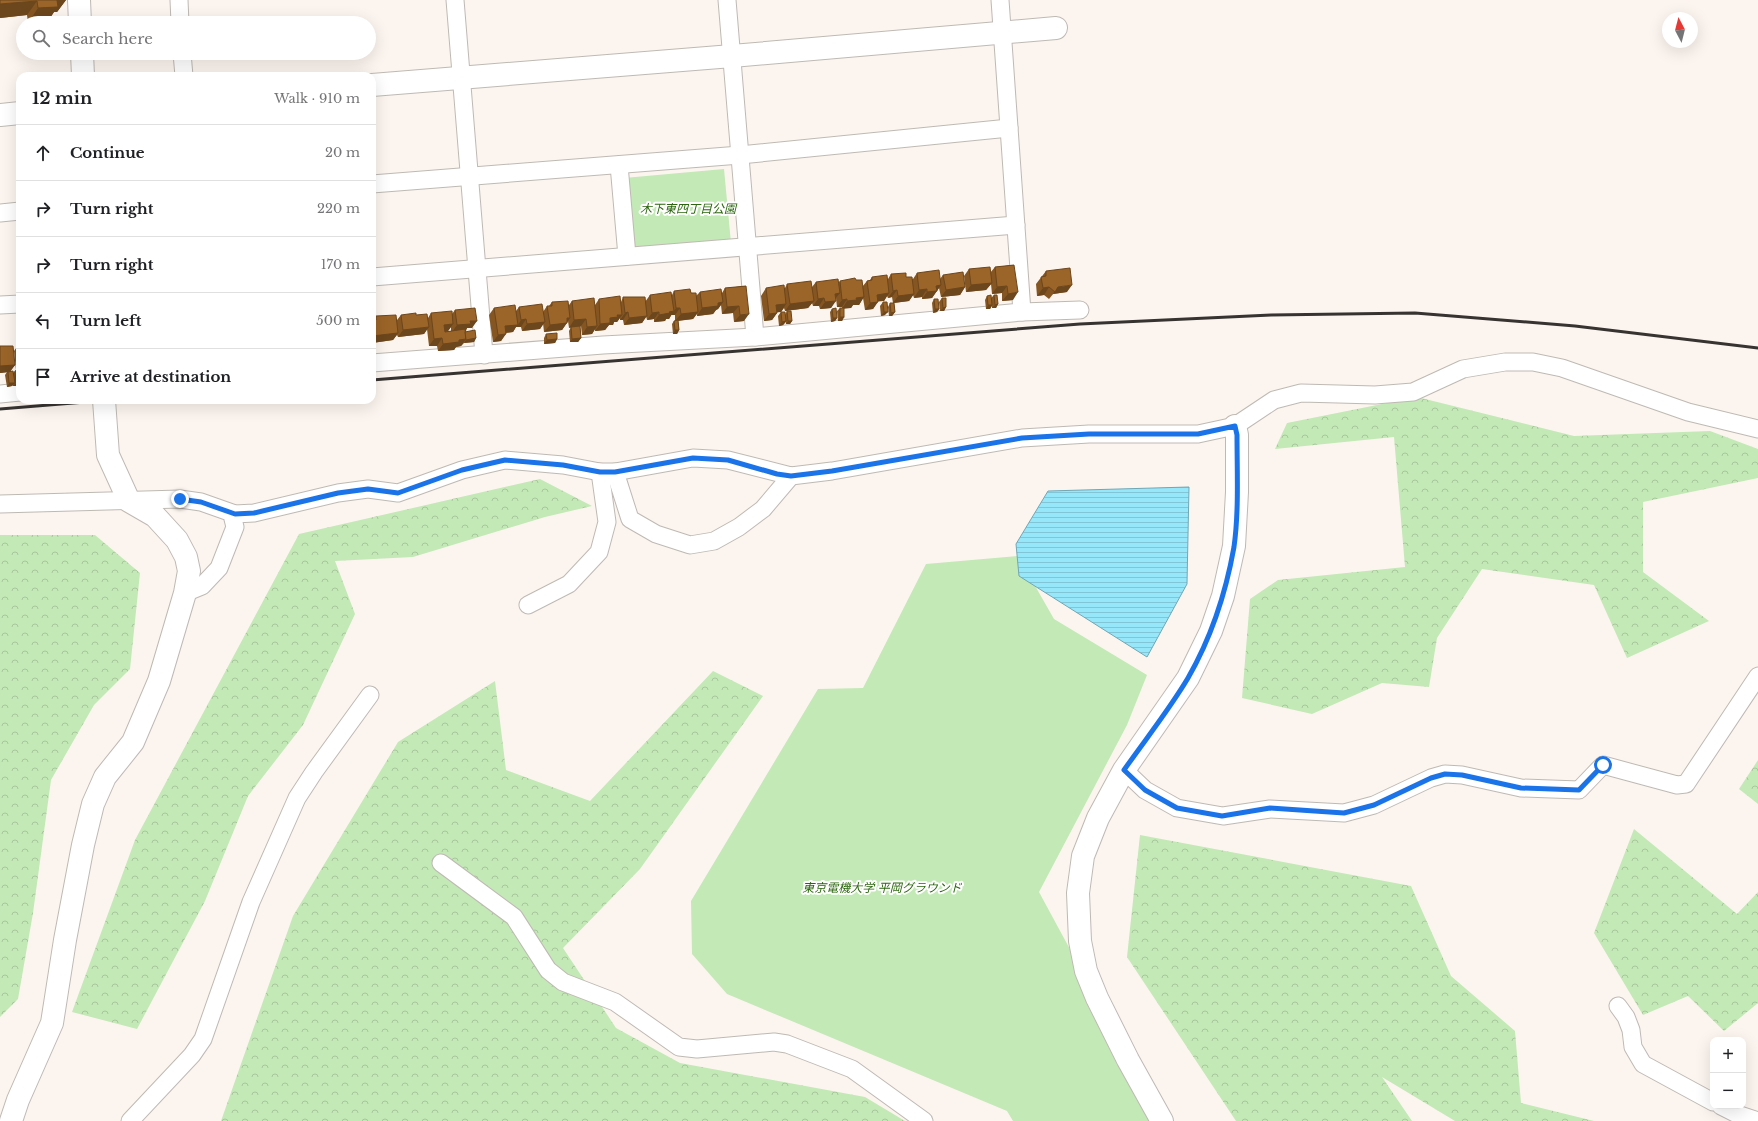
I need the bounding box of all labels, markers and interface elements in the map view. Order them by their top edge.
north arrow [1662,12,1698,48]
search box [16,16,376,60]
icon: search [30,27,52,49]
text: Search here [62,29,153,48]
text: 12 min [32,88,92,109]
text: Walk · 910 m [274,90,360,107]
icon: ahead [32,142,54,164]
text: Continue [70,143,145,162]
text: 20 m [325,144,360,161]
icon: right [32,198,54,220]
text: Turn right [70,199,153,218]
text: 220 m [317,200,360,217]
park label: 木下東四丁目公園 [640,201,738,216]
icon: right [32,254,54,276]
text: Turn right [70,255,153,274]
text: 170 m [321,256,360,273]
icon: left [32,310,54,332]
text: Turn left [70,311,141,330]
text: 500 m [316,312,360,329]
icon: arrive [32,366,54,388]
text: Arrive at destination [70,367,231,386]
route end [171,490,189,508]
route start [1594,756,1612,774]
park label: 東京電機大学 平岡グラウンド [802,880,963,895]
map controls [1710,1037,1746,1109]
button: + [1710,1037,1746,1073]
button: − [1710,1073,1746,1109]

